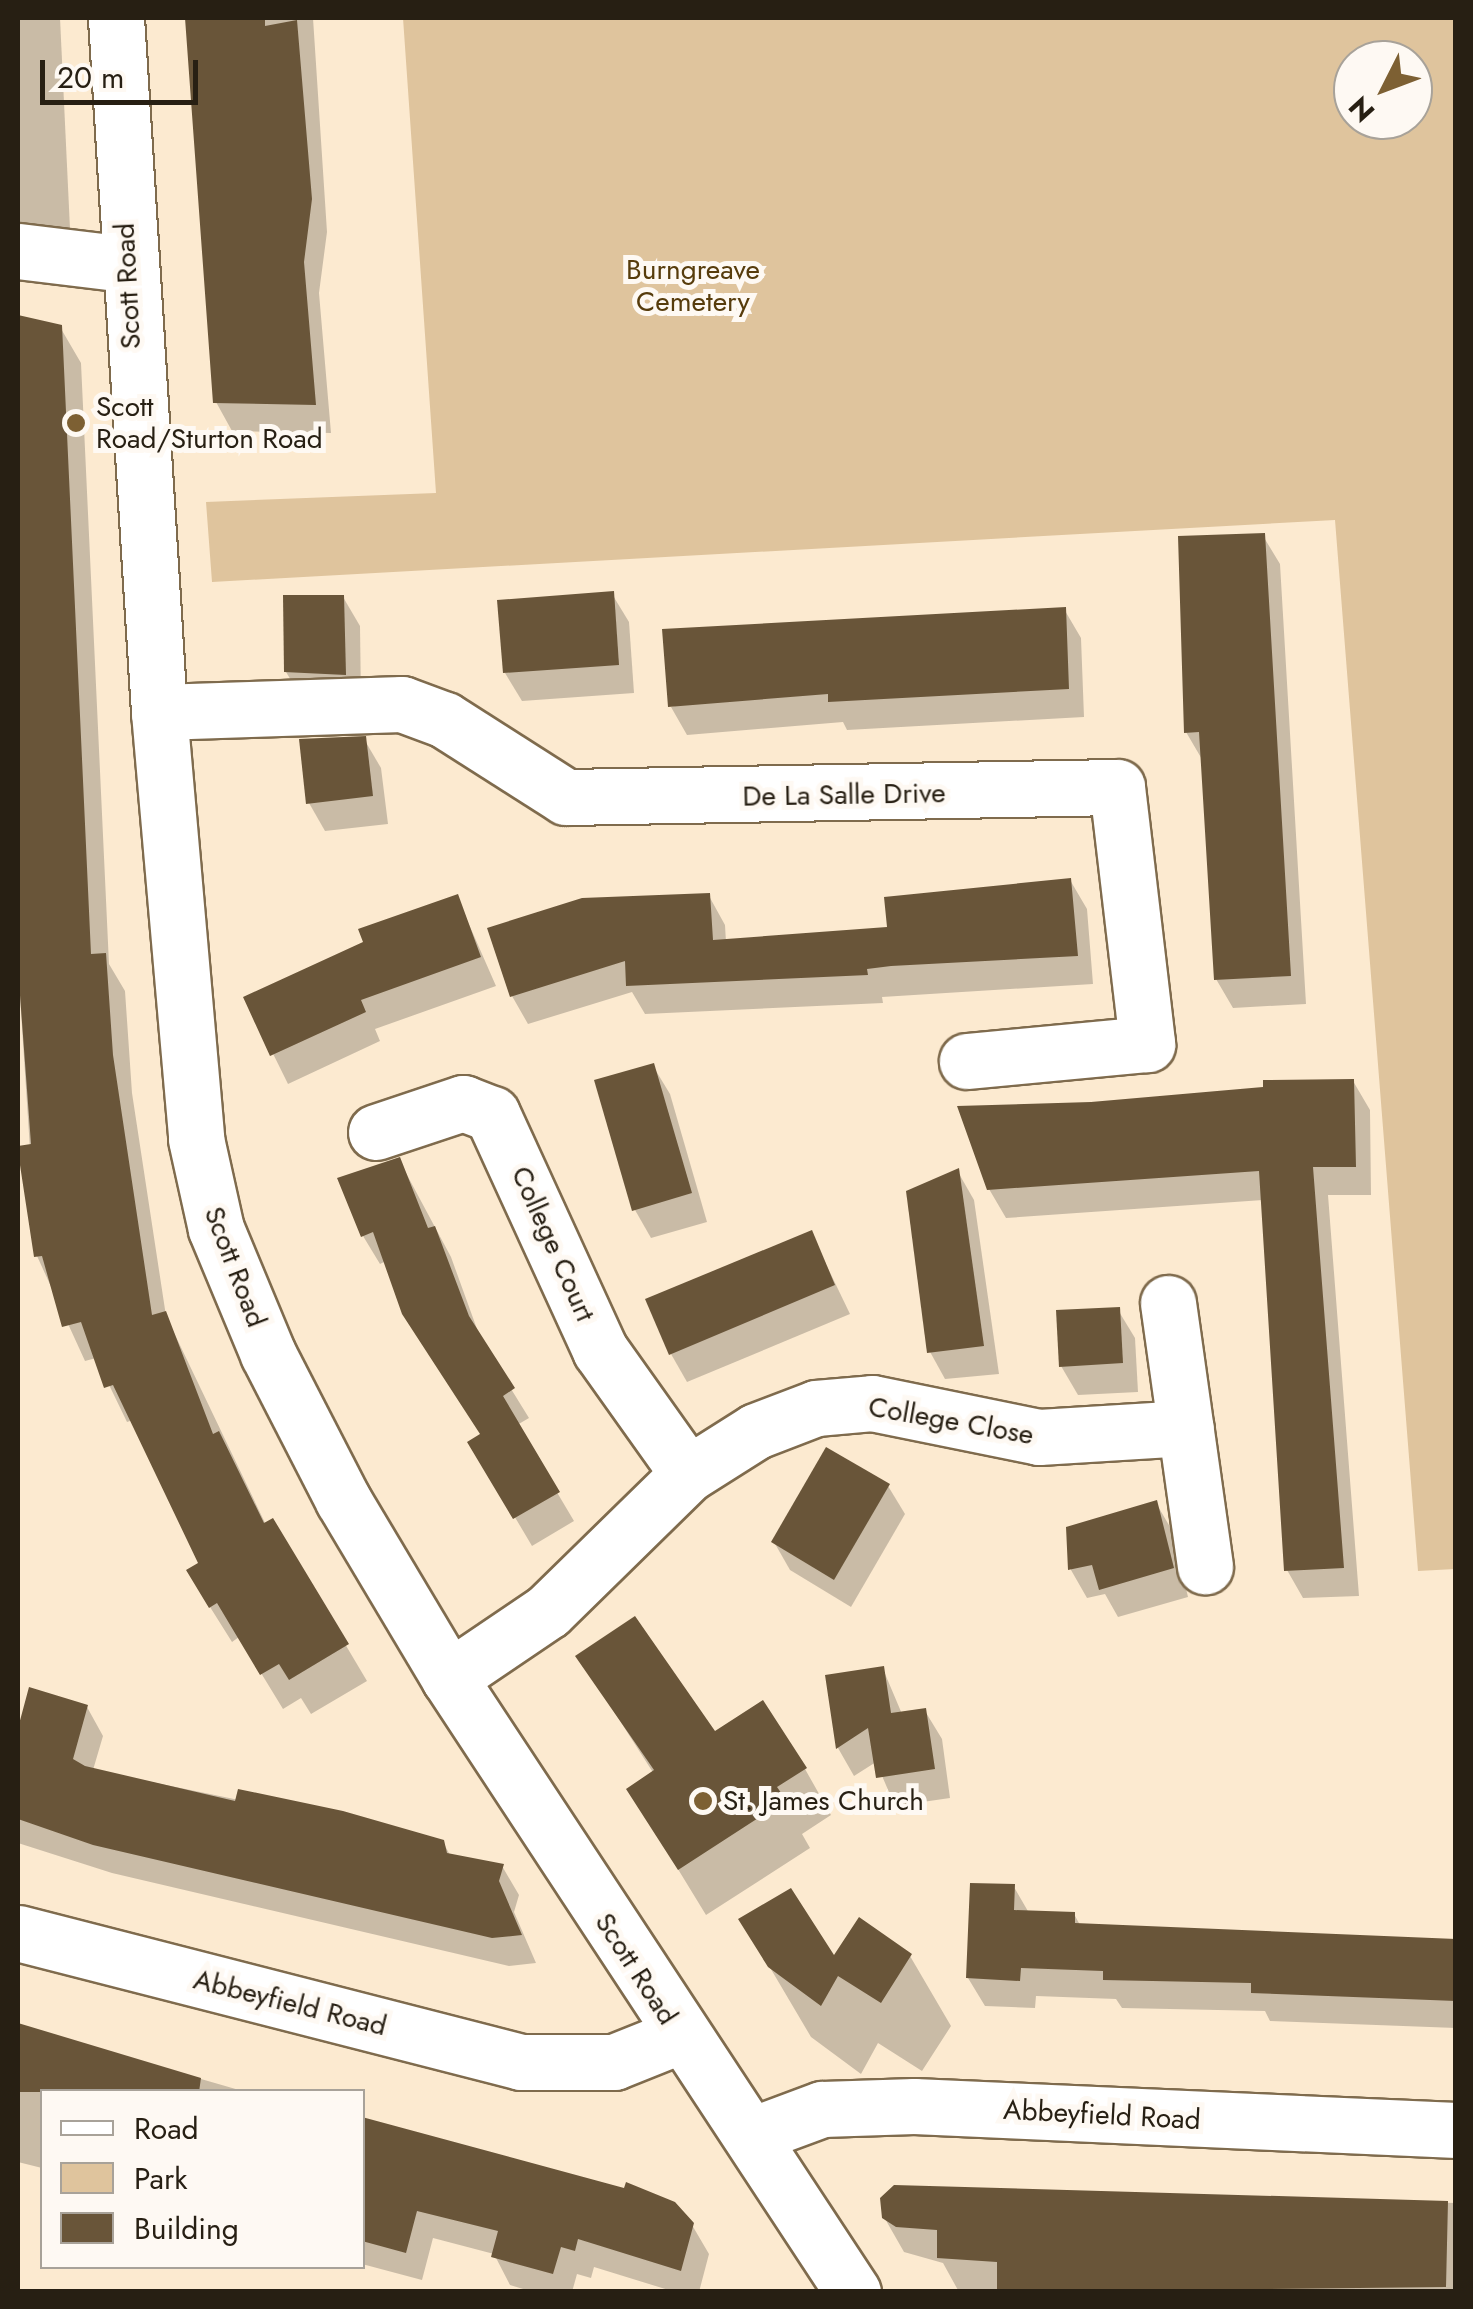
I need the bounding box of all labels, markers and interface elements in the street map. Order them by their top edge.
scale bar [45,40,202,102]
north arrow [1333,40,1433,140]
text: 20 m [57,56,124,99]
text: N [1339,87,1384,131]
street label: Scott Road [108,222,148,350]
park label: Burngreave Cemetery [626,253,760,319]
place label: Scott Road/Sturton Road [96,390,323,456]
marker: Scott Road/Sturton Road [65,412,87,434]
street label: De La Salle Drive [742,776,946,814]
street label: College Court [504,1161,602,1327]
street label: Scott Road [197,1202,273,1332]
street label: College Close [866,1390,1036,1452]
place label: St. James Church [723,1784,924,1818]
marker: St. James Church [692,1790,714,1812]
street label: Scott Road [588,1907,684,2031]
street label: Abbeyfield Road [190,1963,390,2043]
legend [40,2089,365,2269]
street label: Abbeyfield Road [1002,2093,1202,2137]
text: Road [134,2107,199,2150]
text: Park [134,2157,187,2200]
text: Building [134,2207,239,2250]

